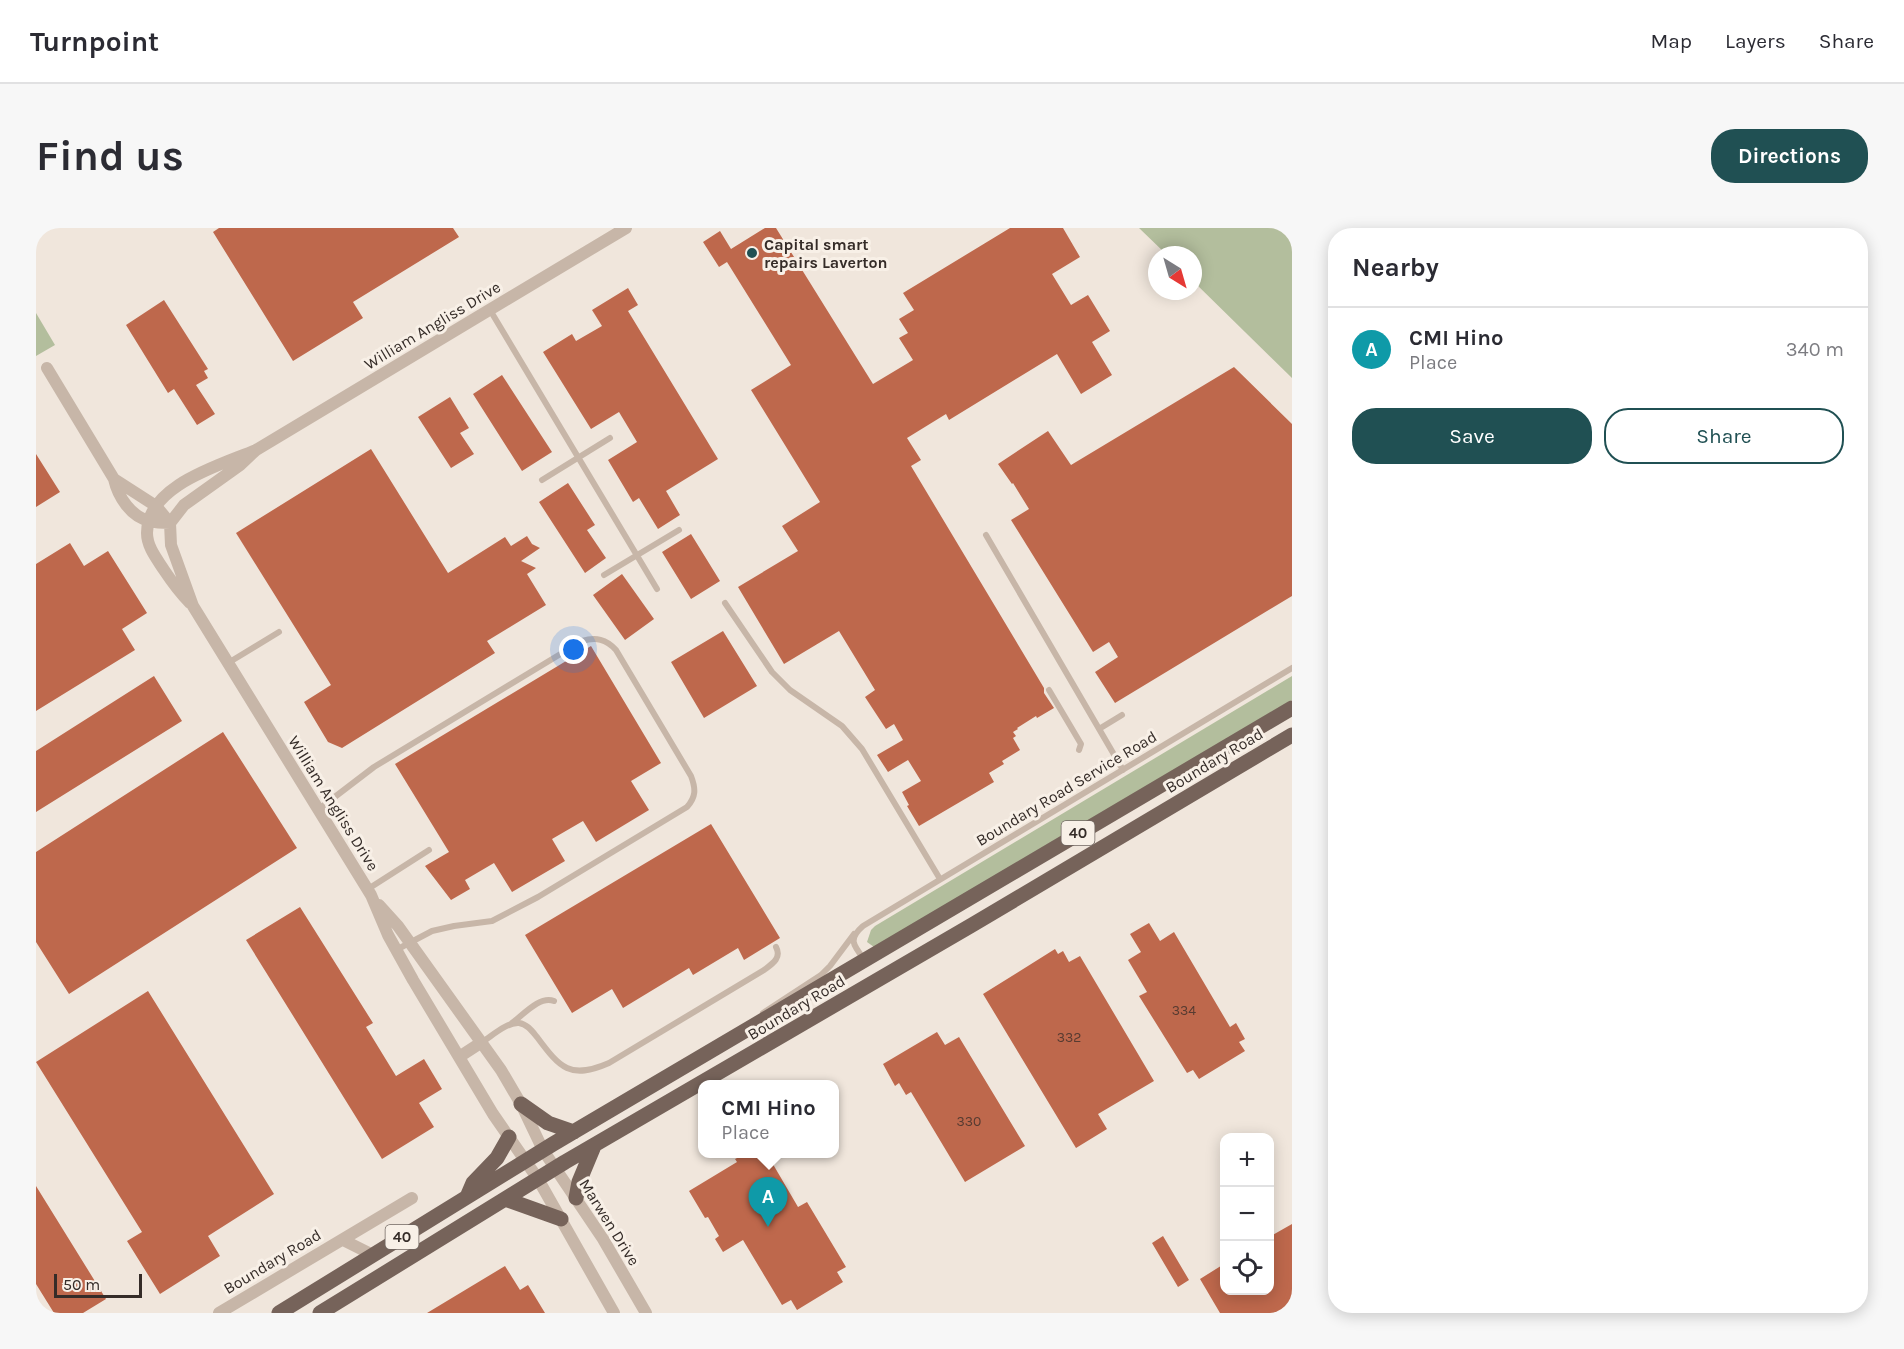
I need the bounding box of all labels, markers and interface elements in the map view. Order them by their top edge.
text: Turnpoint [30,25,159,58]
text: Map [1650,29,1692,53]
text: Layers [1725,29,1786,53]
text: Share [1819,29,1874,53]
button: Directions [1711,129,1868,183]
text: Find us [36,131,184,181]
place label: Capital smart repairs Laverton [764,235,888,272]
marker: Capital smart repairs Laverton [745,246,759,260]
north arrow [1148,246,1202,300]
text: Nearby [1352,252,1439,283]
street label: William Angliss Drive [361,277,504,374]
text: CMI Hino [1409,325,1503,351]
text: A [1365,338,1378,361]
text: 340 m [1786,338,1844,361]
text: Place [1409,351,1457,374]
button: Save [1352,408,1592,464]
button: Share [1604,408,1844,464]
your location [559,635,588,664]
street label: Boundary Road [1162,724,1266,797]
street label: Boundary Road Service Road [972,727,1160,850]
street label: William Angliss Drive [284,732,383,874]
road number: 40 [1062,821,1094,845]
street label: Boundary Road [744,971,848,1044]
house number: 334 [1172,1002,1196,1019]
house number: 332 [1057,1029,1081,1046]
popup [698,1080,839,1158]
text: CMI Hino [721,1095,816,1121]
house number: 330 [957,1113,981,1130]
text: Place [721,1121,770,1144]
map controls [1220,1133,1274,1295]
button: + [1220,1133,1274,1187]
street label: Marwen Drive [575,1175,644,1269]
pin: A [748,1178,788,1227]
button: − [1220,1187,1274,1241]
street label: Boundary Road [220,1225,324,1298]
road number: 40 [386,1225,418,1249]
button: locate [1220,1241,1274,1295]
scale bar [54,1271,142,1298]
text: 50 m [63,1275,100,1294]

